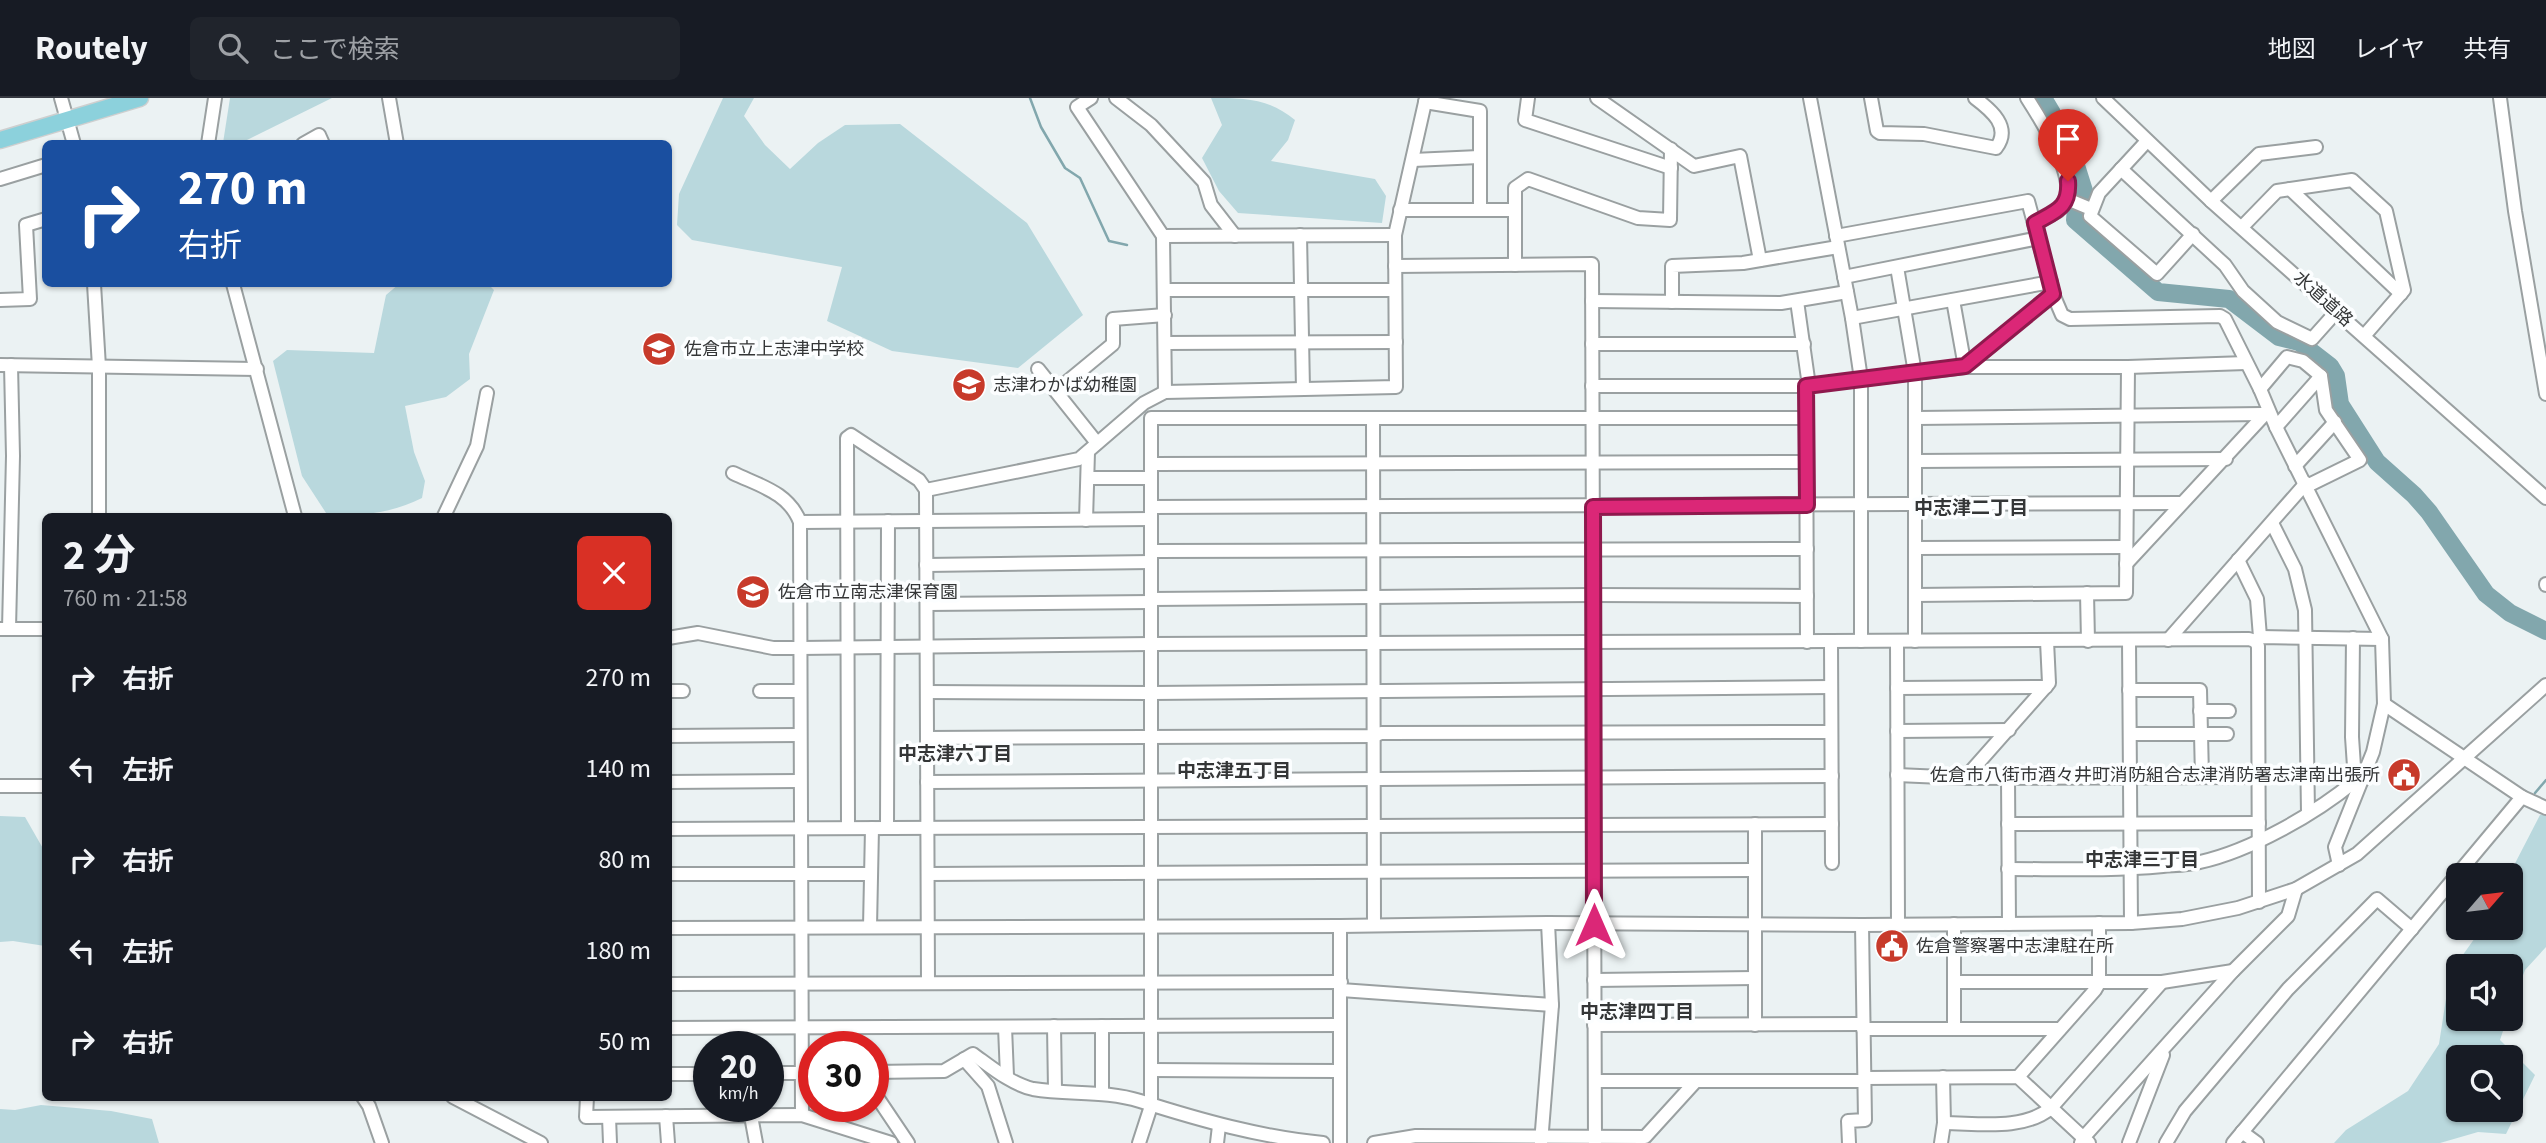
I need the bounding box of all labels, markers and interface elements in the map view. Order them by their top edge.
search box [190,17,680,80]
text: Routely [35,25,148,72]
icon: search [214,29,252,67]
text: ここで検索 [270,31,400,68]
text: 地図 [2268,32,2316,67]
text: レイヤ [2354,32,2425,67]
text: 共有 [2463,32,2511,67]
pin [2038,109,2098,181]
icon: arrive [2049,120,2087,158]
text: 270 m [178,154,307,224]
icon: right [63,168,154,259]
text: 右折 [178,223,242,269]
street label: 水道道路 [2288,266,2358,332]
school or university icon: 佐倉市立上志津中学校 [640,330,678,368]
place label: 佐倉市立上志津中学校 [684,337,864,362]
school or university icon: 志津わかば幼稚園 [950,366,988,404]
place label: 志津わかば幼稚園 [993,373,1137,398]
district label: 中志津二丁目 [1914,495,2028,522]
text: 2 分 [63,526,136,586]
button: close [577,536,651,610]
school or university icon: 佐倉市立南志津保育園 [734,573,772,611]
place label: 佐倉市立南志津保育園 [778,580,958,605]
text: 760 m · 21:58 [63,582,187,615]
icon: right [63,659,101,697]
text: 270 m [585,659,651,696]
text: 右折 [122,661,174,698]
district label: 中志津六丁目 [898,741,1012,768]
icon: left [63,750,101,788]
text: 140 m [585,750,651,787]
text: 左折 [122,752,174,789]
public building icon: 佐倉市八街市酒々井町消防組合志津消防署志津南出張所 [2385,756,2423,794]
district label: 中志津五丁目 [1177,758,1291,785]
place label: 佐倉市八街市酒々井町消防組合志津消防署志津南出張所 [1930,763,2380,788]
icon: right [63,841,101,879]
text: 80 m [598,841,651,878]
text: 右折 [122,843,174,880]
district label: 中志津三丁目 [2085,847,2199,874]
north arrow [2446,863,2524,940]
map controls [2446,863,2523,1122]
position arrow [1557,888,1631,962]
public building icon: 佐倉警察署中志津駐在所 [1873,927,1911,965]
icon: left [63,932,101,970]
text: 180 m [585,932,651,969]
text: 左折 [122,934,174,971]
place label: 佐倉警察署中志津駐在所 [1916,934,2114,959]
button: sound [2446,954,2523,1031]
district label: 中志津四丁目 [1580,999,1694,1026]
icon: right [63,1023,101,1061]
text: 50 m [598,1023,651,1060]
text: 右折 [122,1025,174,1062]
speed limit sign: 30 [798,1031,889,1122]
text: 20 [720,1042,757,1092]
button: search [2446,1045,2523,1122]
text: km/h [719,1081,758,1106]

